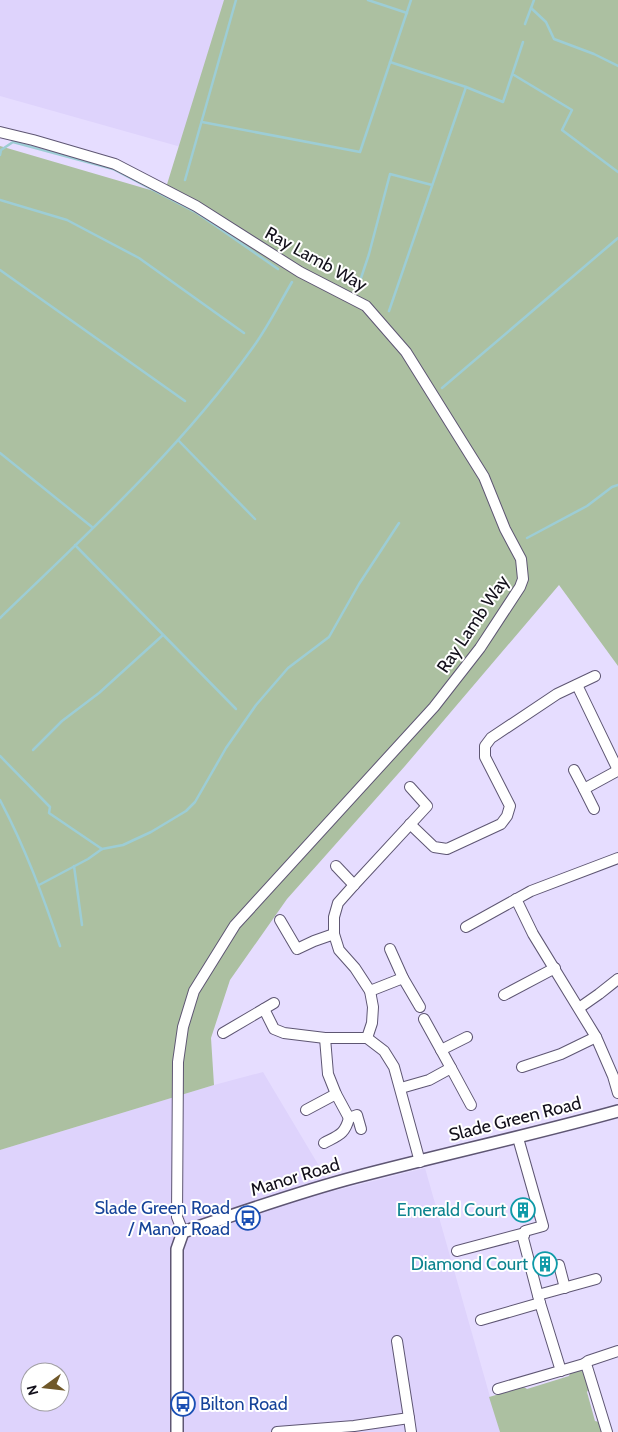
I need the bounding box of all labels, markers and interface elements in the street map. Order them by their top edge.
street label: Ray Lamb Way [261,222,371,296]
street label: Ray Lamb Way [432,571,514,677]
street label: Slade Green Road [447,1092,583,1146]
street label: Manor Road [248,1153,342,1201]
place label: Slade Green Road / Manor Road [94,1197,230,1240]
building icon: Emerald Court [510,1197,536,1223]
place label: Emerald Court [397,1199,506,1221]
bus stop icon: Slade Green Road / Manor Road [235,1205,261,1231]
building icon: Diamond Court [532,1251,558,1277]
place label: Diamond Court [411,1253,528,1275]
north arrow [20,1362,70,1412]
text: N [22,1383,42,1397]
bus stop icon: Bilton Road [170,1391,196,1417]
place label: Bilton Road [200,1393,288,1415]

